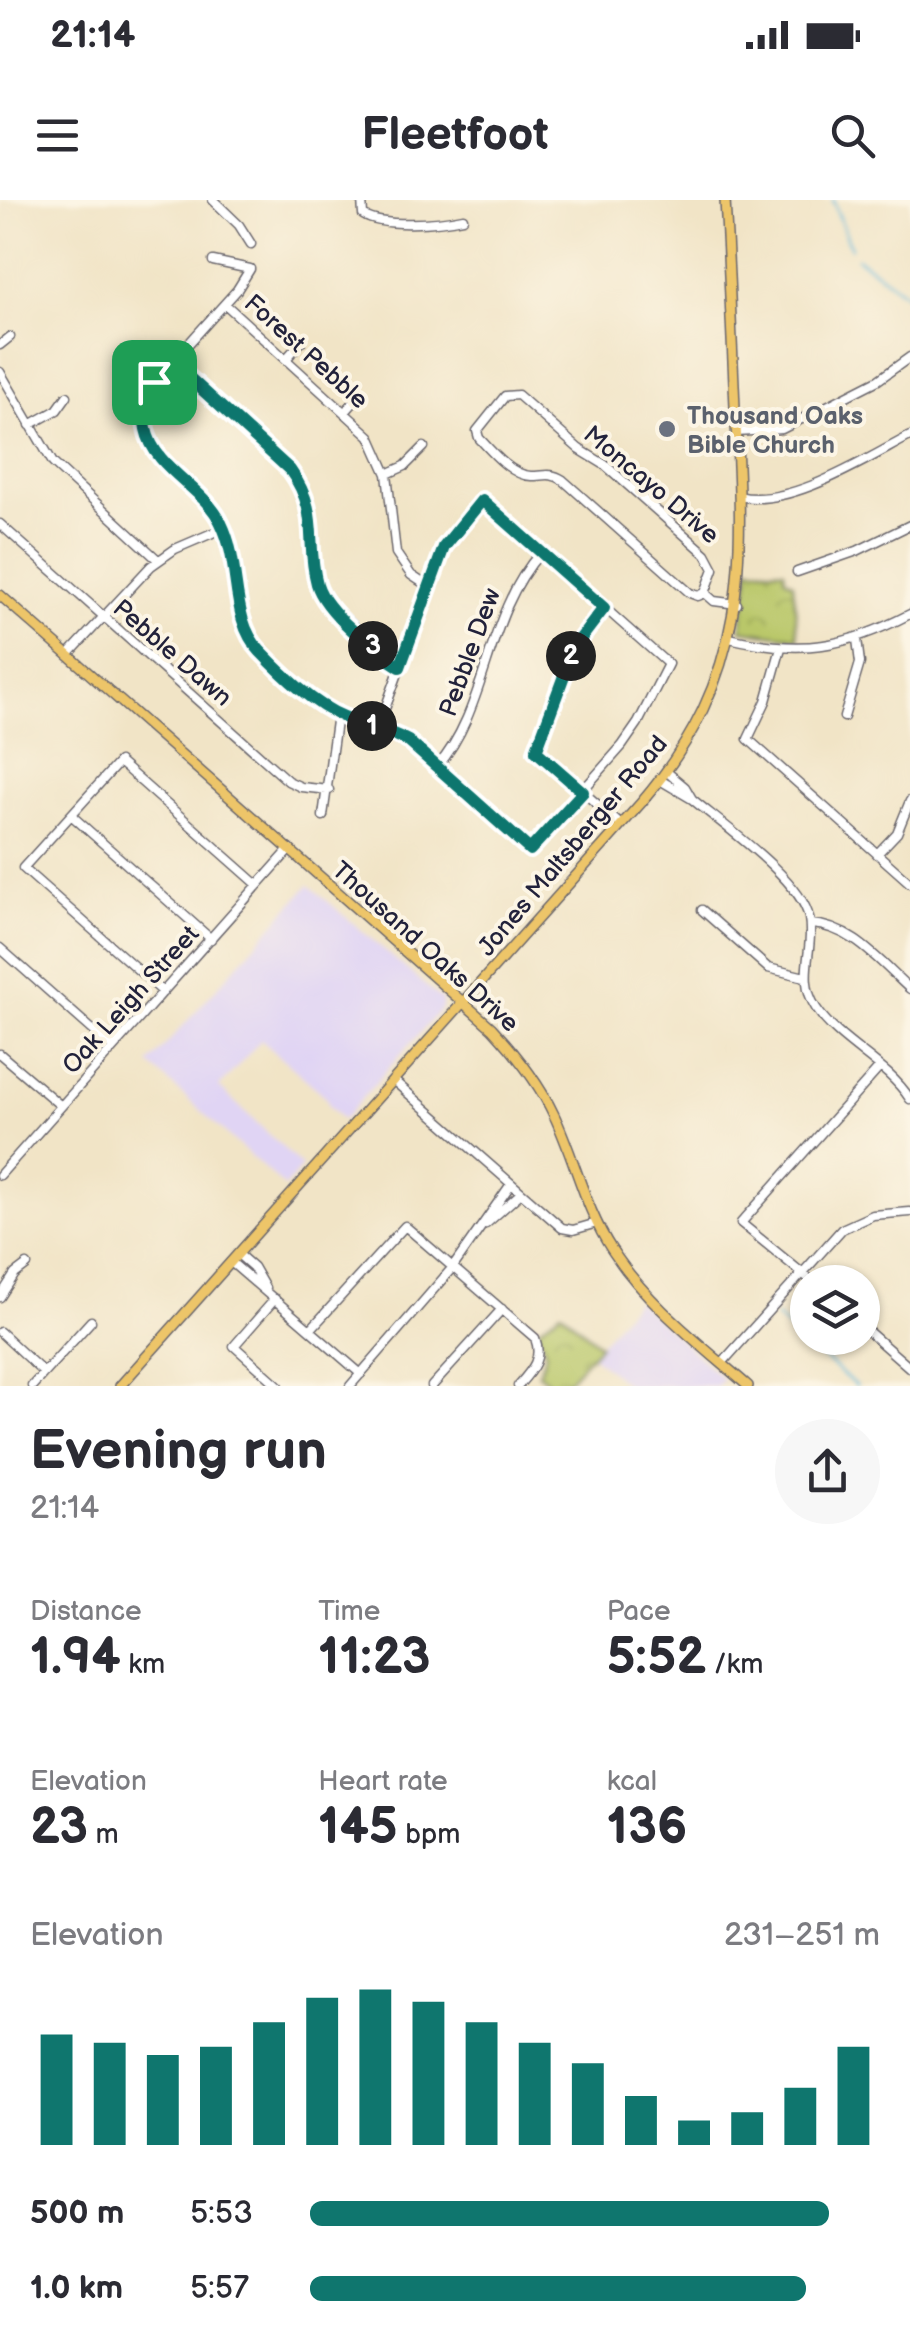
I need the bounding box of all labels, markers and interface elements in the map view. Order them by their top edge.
text: 21:14 [50,13,135,58]
icon: menu [30,108,85,163]
text: Fleetfoot [361,108,549,163]
icon: search [825,108,880,163]
street label: Forest Pebble [237,288,375,416]
pin [112,340,197,425]
icon: arrive [127,355,182,410]
place label: Thousand Oaks Bible Church [687,401,863,461]
marker: Thousand Oaks Bible Church [656,418,678,440]
street label: Moncayo Drive [577,419,725,551]
street label: Pebble Dew [433,584,508,721]
street label: Pebble Dawn [106,593,238,713]
pin: 3 [348,621,398,671]
text: 3 [365,629,381,662]
pin: 2 [546,631,596,681]
text: 2 [563,639,579,672]
pin: 1 [347,701,397,751]
text: 1 [366,709,378,742]
street label: Jones Maltsberger Road [472,729,675,963]
street label: Thousand Oaks Drive [325,855,525,1039]
street label: Oak Leigh Street [56,919,206,1081]
map controls [790,1265,880,1355]
button: layers [790,1265,880,1355]
text: Evening run [30,1418,327,1485]
button: share [775,1419,880,1524]
text: 21:14 [30,1489,99,1528]
text: Distance [30,1595,142,1628]
text: Time [318,1595,380,1628]
text: Pace [607,1595,671,1628]
text: 1.94 [30,1628,121,1688]
text: 11:23 [318,1628,430,1688]
text: 5:52 [607,1628,706,1688]
text: km [121,1648,165,1681]
text: /km [706,1648,763,1681]
text: Elevation [30,1765,147,1798]
text: Heart rate [318,1765,448,1798]
text: kcal [607,1765,657,1798]
text: 23 [30,1798,88,1858]
text: 145 [318,1798,398,1858]
text: 136 [607,1798,687,1858]
text: m [88,1818,119,1851]
text: bpm [398,1818,460,1851]
text: Elevation [30,1916,163,1955]
text: 231–251 m [724,1916,880,1955]
text: 500 m [30,2194,124,2233]
text: 5:53 [190,2194,253,2233]
text: 1.0 km [30,2269,123,2308]
text: 5:57 [190,2269,249,2308]

